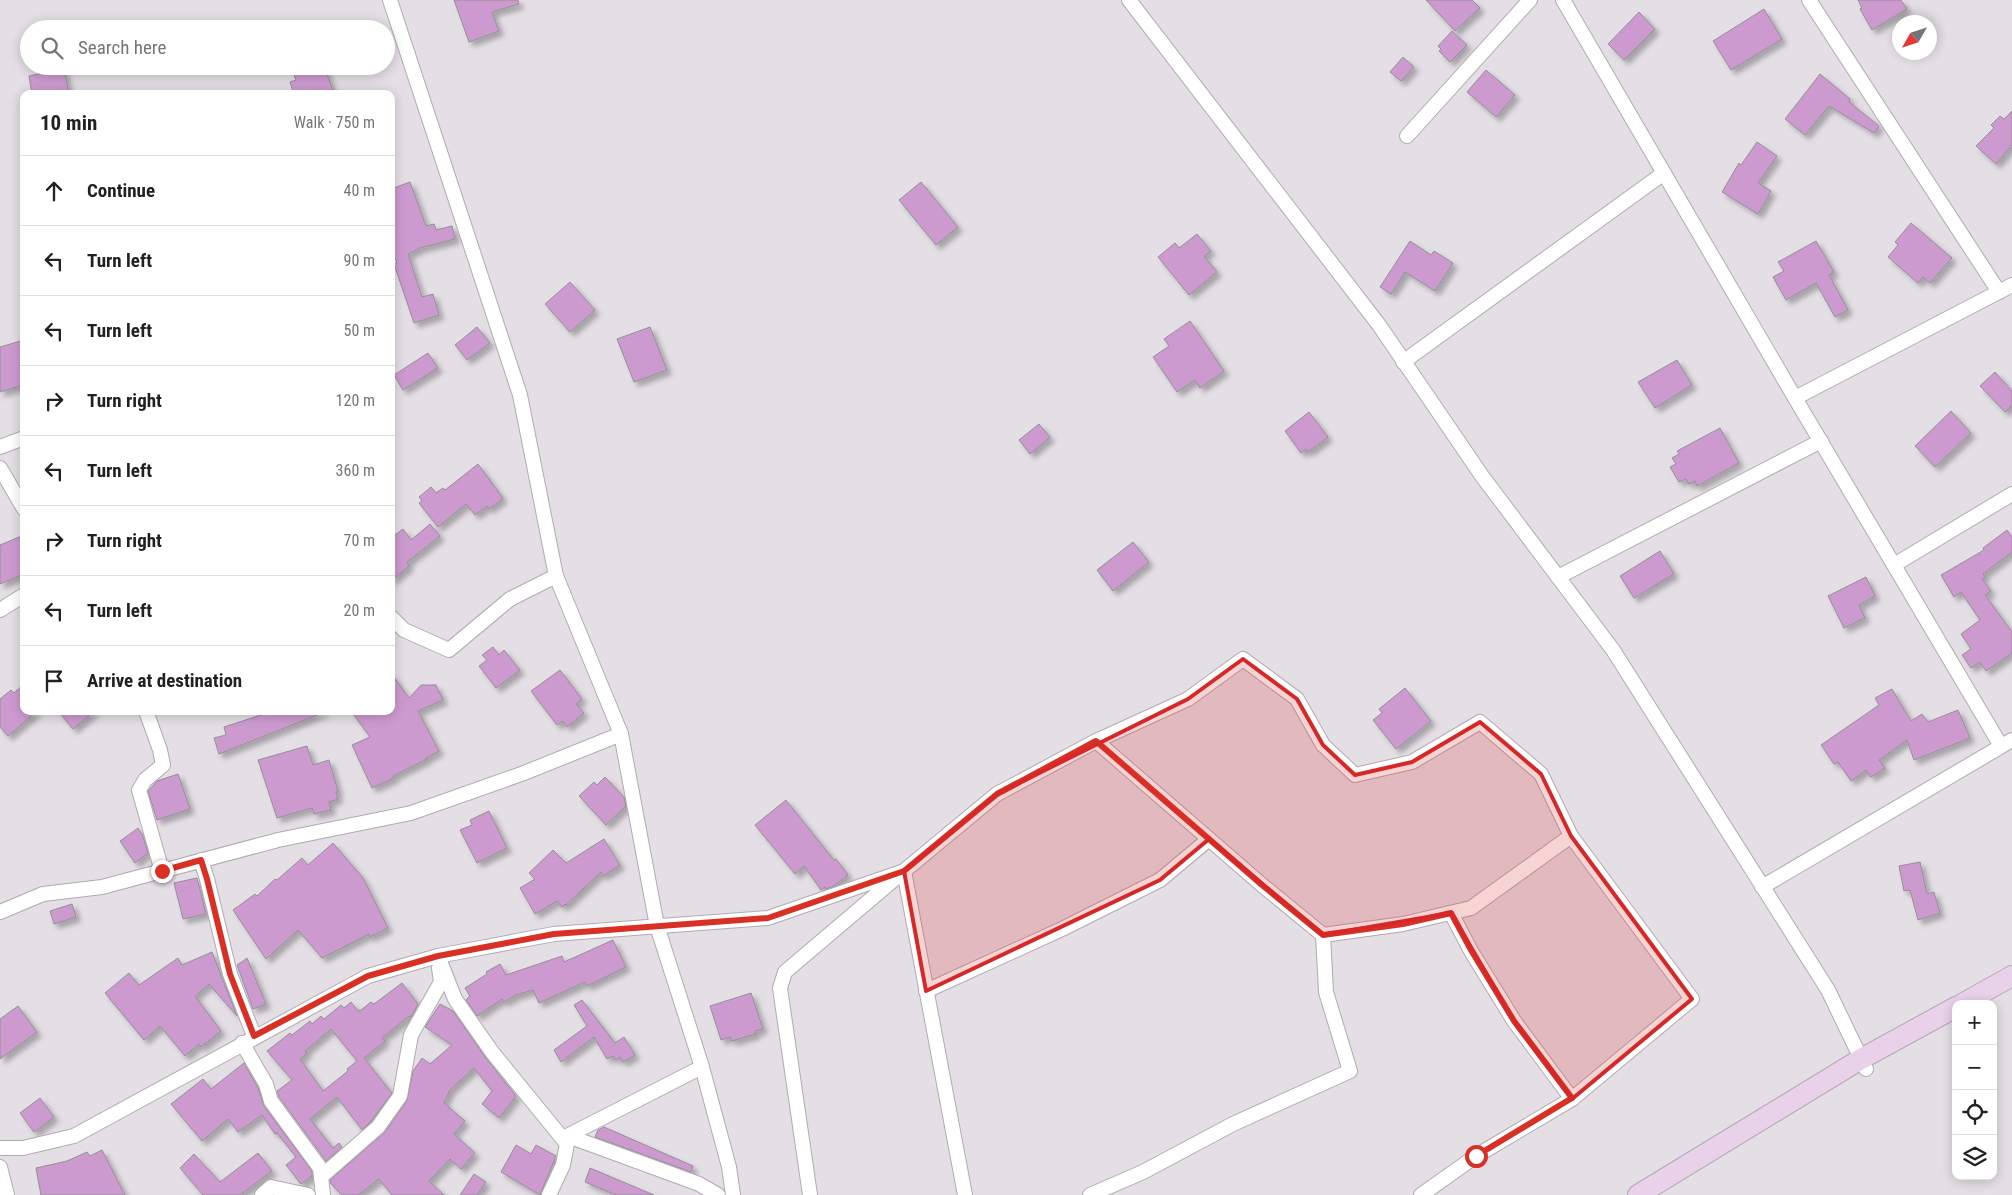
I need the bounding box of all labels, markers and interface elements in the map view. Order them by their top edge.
north arrow [1892,15,1937,60]
search box [20,20,395,75]
icon: search [38,34,66,62]
text: Search here [78,36,166,59]
text: 10 min [40,111,97,135]
text: Walk · 750 m [294,113,375,132]
icon: ahead [40,177,68,205]
text: Continue [87,179,155,202]
text: 40 m [343,181,375,200]
icon: left [40,247,68,275]
text: Turn left [87,249,152,272]
text: 90 m [343,251,375,270]
icon: left [40,317,68,345]
text: Turn left [87,319,152,342]
text: 50 m [343,321,375,340]
icon: right [40,387,68,415]
text: Turn right [87,389,162,412]
text: 120 m [336,391,375,410]
icon: left [40,457,68,485]
text: Turn left [87,459,152,482]
text: 360 m [336,461,375,480]
icon: right [40,527,68,555]
text: Turn right [87,529,162,552]
text: 70 m [343,531,375,550]
icon: left [40,597,68,625]
text: Turn left [87,599,152,622]
text: 20 m [343,601,375,620]
icon: arrive [40,667,68,695]
text: Arrive at destination [87,669,242,692]
route end [151,860,174,883]
map controls [1952,1000,1997,1180]
button: + [1952,1000,1997,1045]
button: − [1952,1045,1997,1090]
button: locate [1952,1090,1997,1135]
button: layers [1952,1135,1997,1180]
route start [1465,1145,1488,1168]

